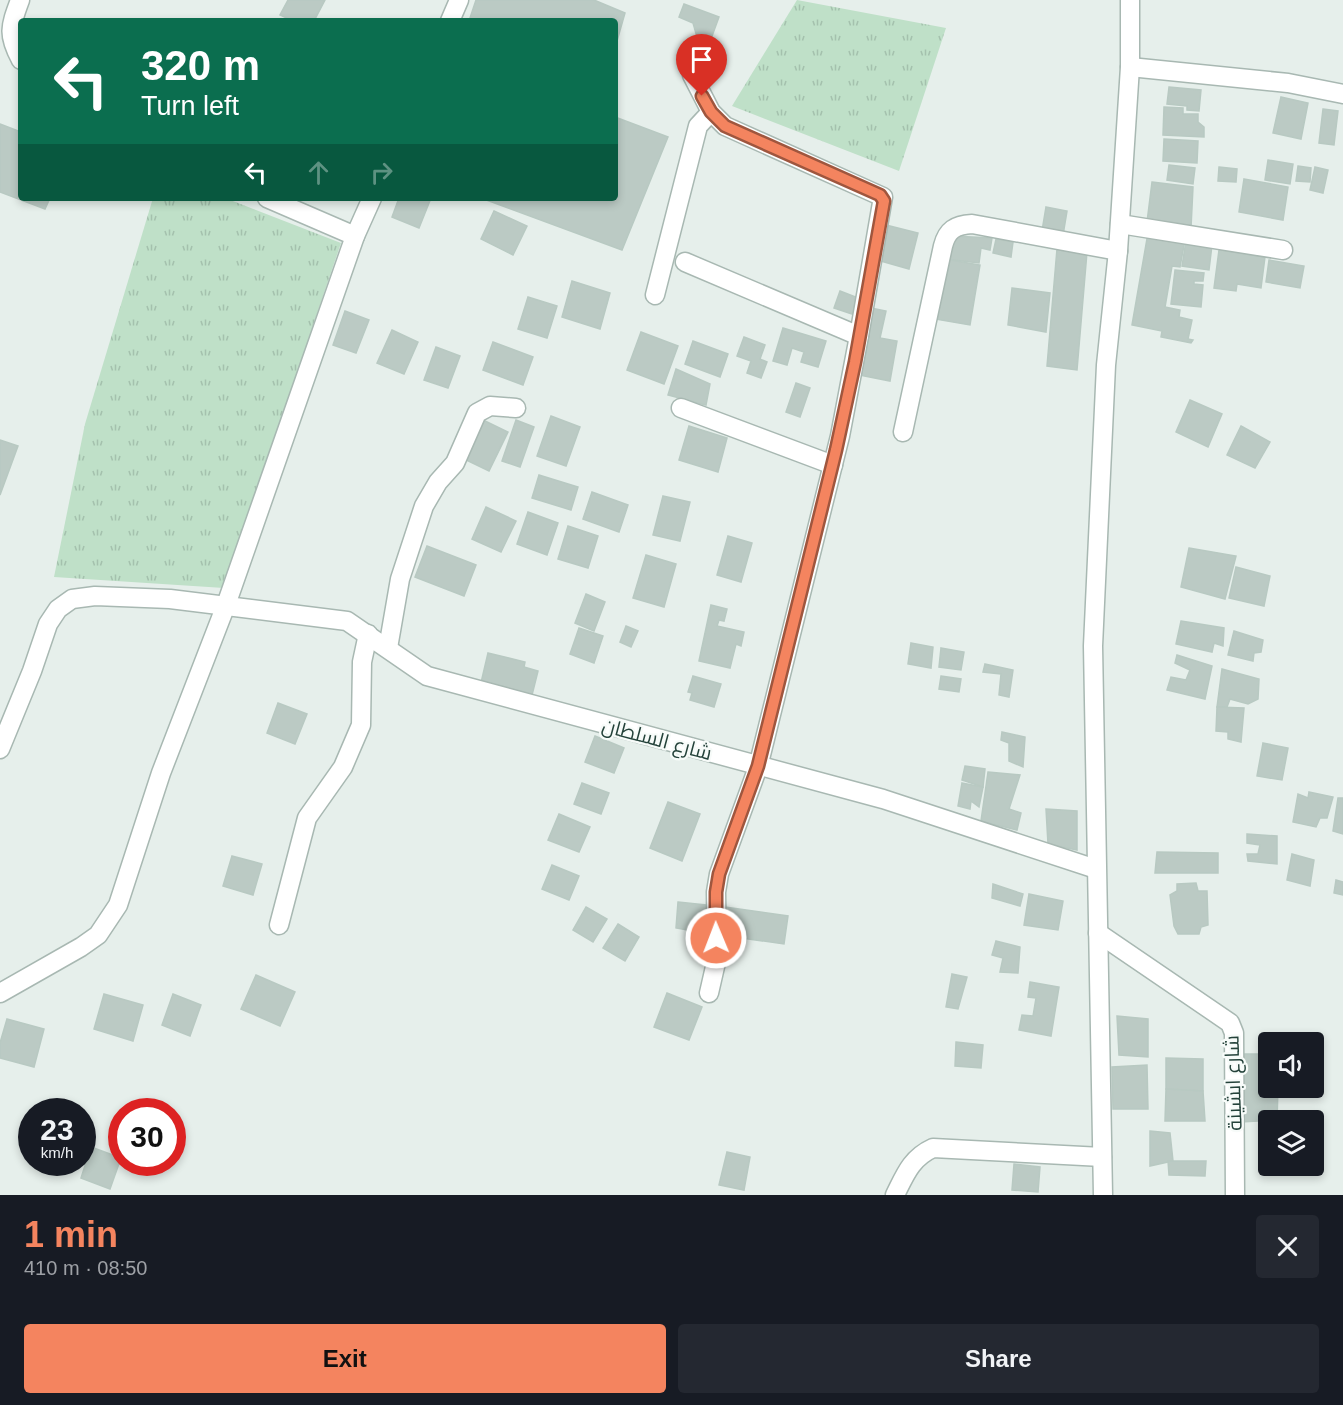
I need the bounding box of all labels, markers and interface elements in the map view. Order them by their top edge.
pin [676,34,727,96]
icon: left [42,42,120,120]
text: 320 m [141,42,260,89]
icon: arrive [685,43,718,76]
text: Turn left [141,91,239,121]
icon: left [239,156,272,189]
icon: ahead [302,156,335,189]
icon: right [365,156,398,189]
street label: شارع السلطان [599,714,714,767]
position arrow [684,906,748,970]
map controls [1258,1032,1324,1176]
button: sound [1258,1032,1324,1098]
street label: شارع ابشينة [1220,1035,1249,1131]
speed limit sign: 30 [108,1098,186,1176]
button: layers [1258,1110,1324,1176]
text: 23 [40,1113,74,1146]
text: km/h [41,1144,73,1161]
text: 1 min [24,1214,118,1255]
button: close [1256,1215,1319,1278]
text: 410 m · 08:50 [24,1257,147,1279]
button: Exit [24,1324,666,1393]
button: Share [678,1324,1319,1393]

